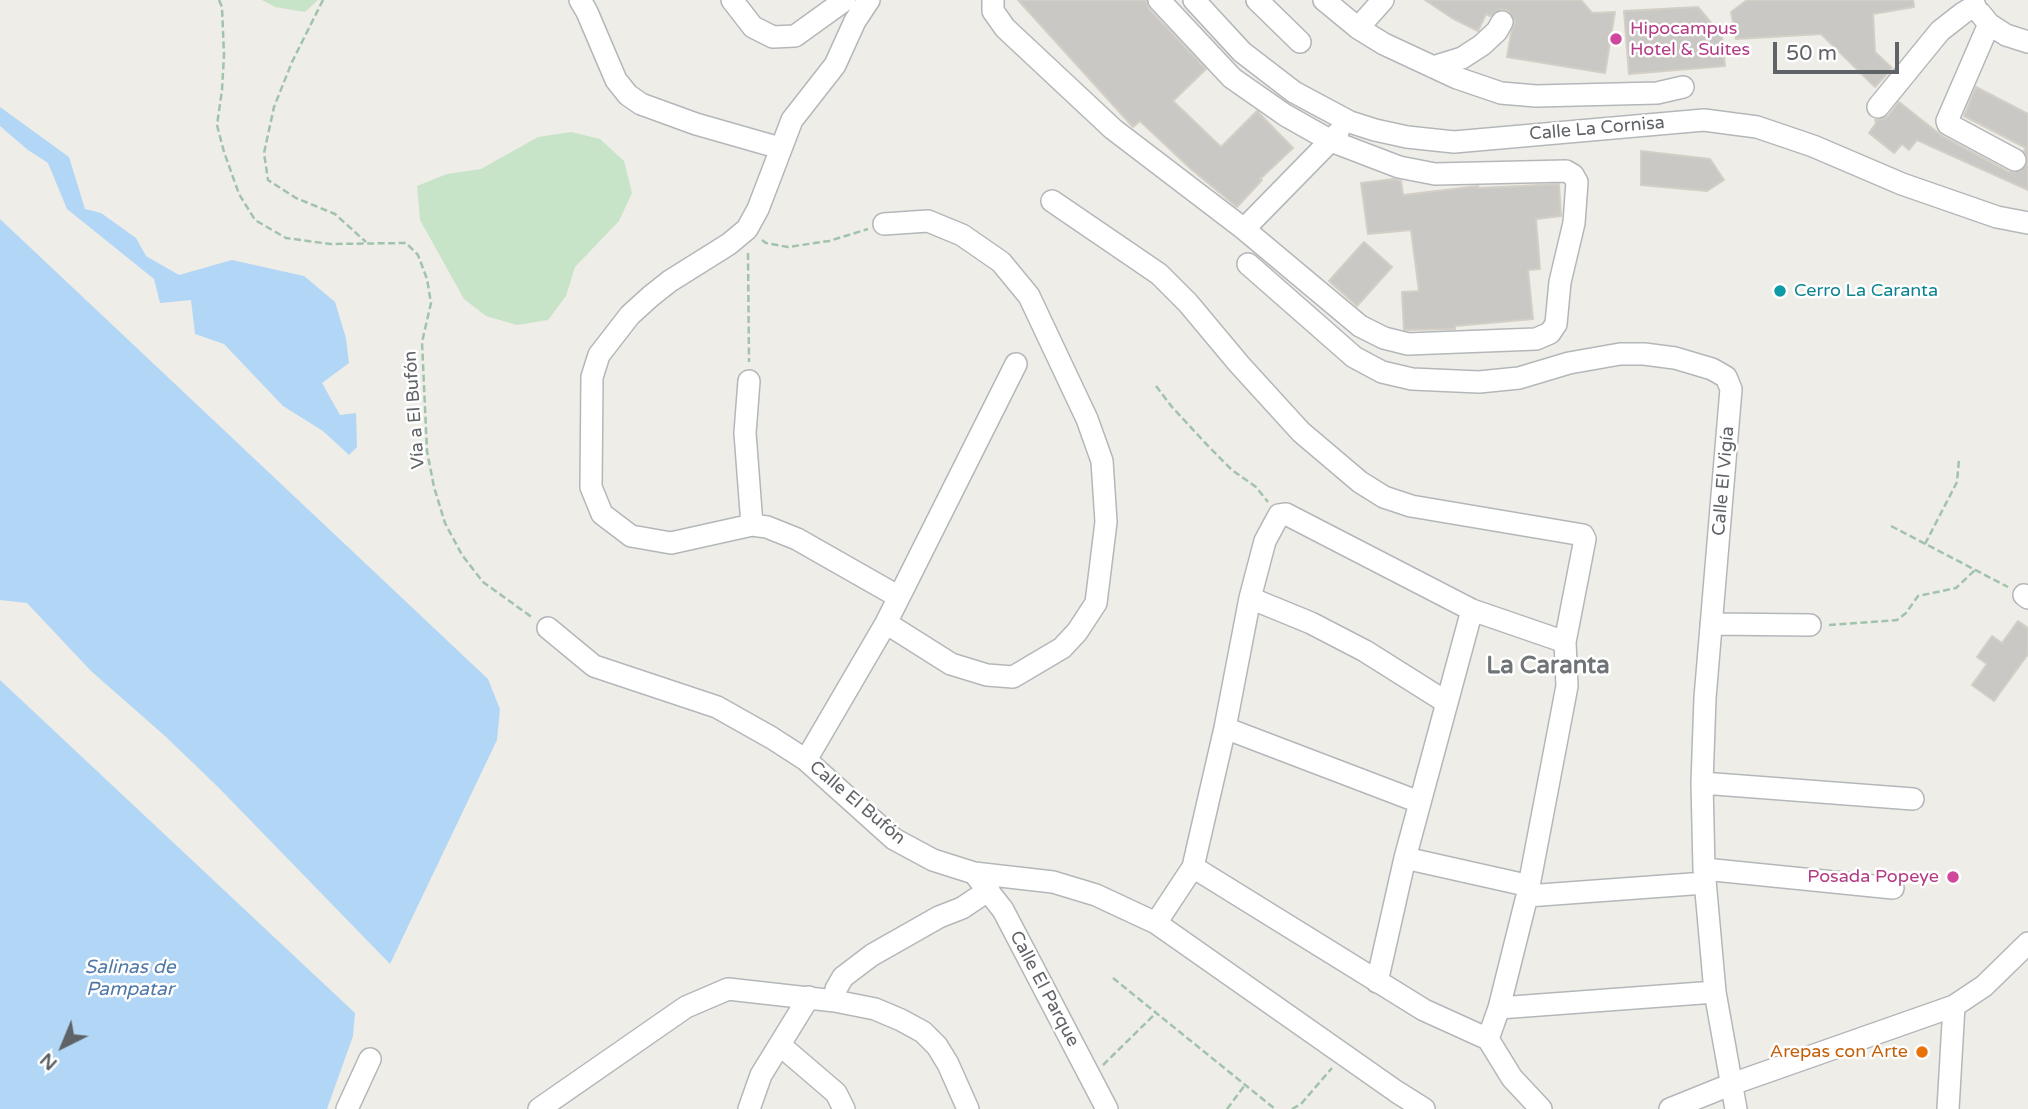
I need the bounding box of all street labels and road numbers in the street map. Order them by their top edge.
street label: Calle La Cornisa [1528,112,1666,146]
street label: Vía a El Bufón [400,350,430,470]
street label: Calle El Vigía [1708,425,1740,537]
street label: Calle El Bufón [805,757,909,849]
street label: Calle El Parque [1004,927,1084,1051]

